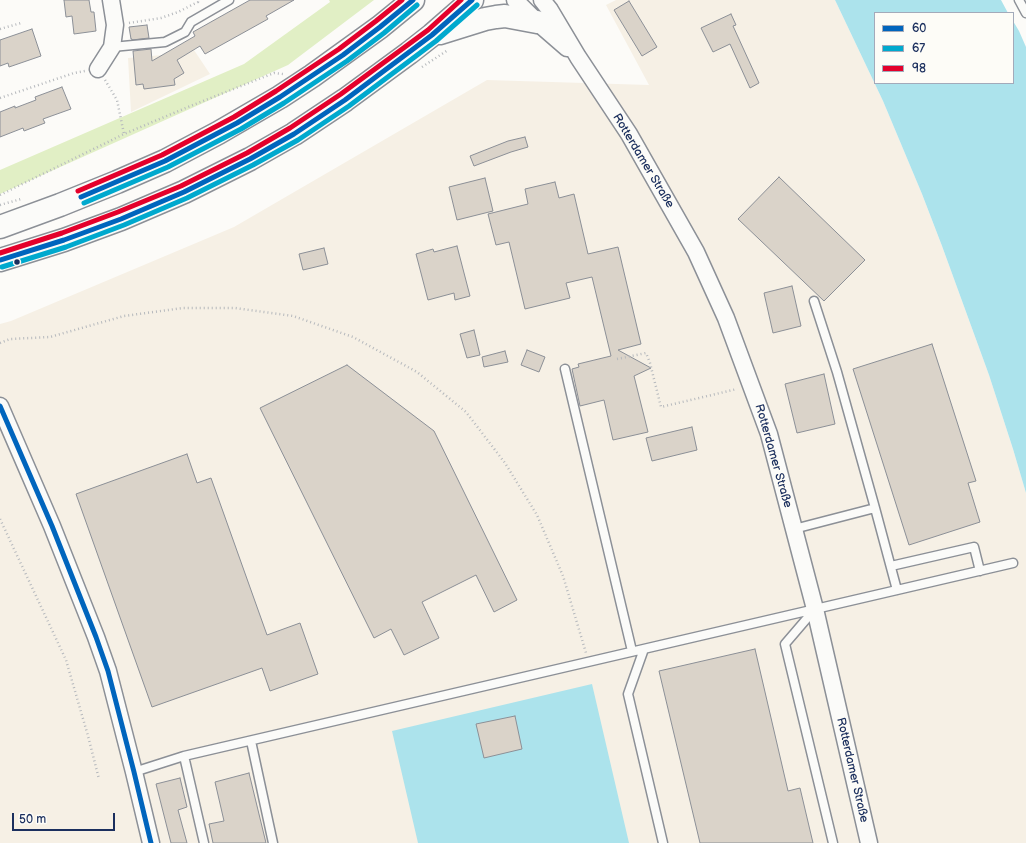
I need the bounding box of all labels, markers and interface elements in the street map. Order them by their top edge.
legend [874,12,1014,84]
text: 60 [912,21,926,36]
text: 67 [912,41,925,56]
text: 98 [912,61,926,76]
street label: Rotterdamer Straße [609,111,677,211]
unlabelled marker [12,257,22,267]
street label: Rotterdamer Straße [751,402,795,510]
street label: Rotterdamer Straße [833,716,871,824]
scale bar [14,805,117,831]
text: 50 m [19,812,46,827]

